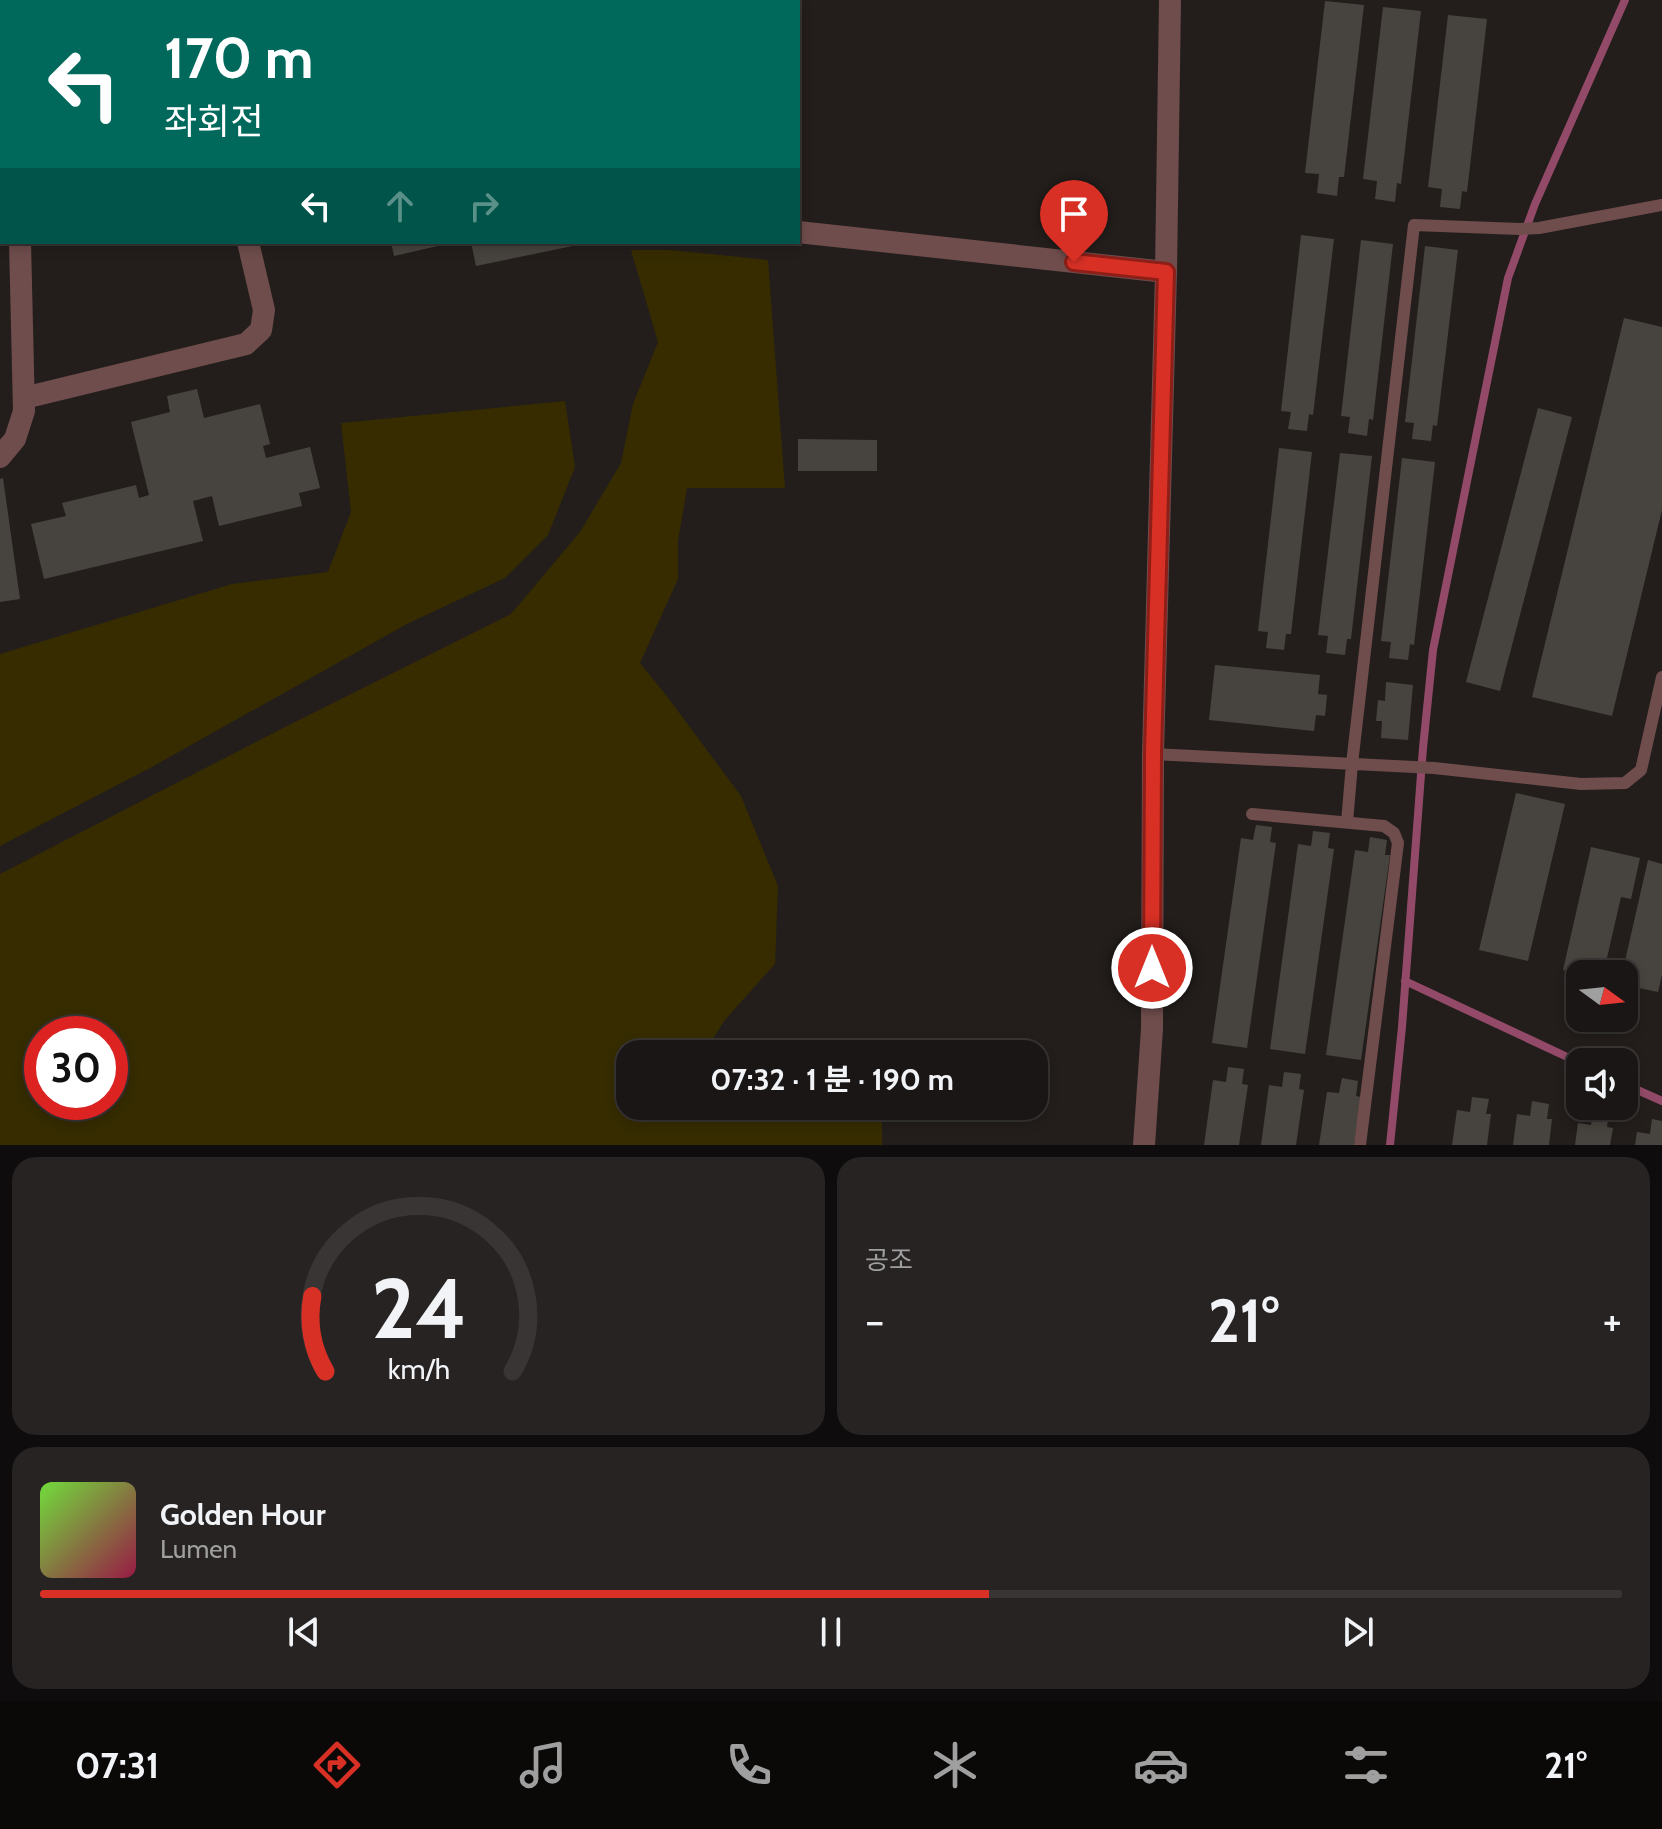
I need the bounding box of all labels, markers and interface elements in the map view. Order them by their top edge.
text: 170 m [164,24,314,92]
icon: left [32,32,136,136]
text: 좌회전 [164,99,263,143]
pin [1040,180,1108,262]
icon: left [294,184,338,228]
icon: ahead [378,184,422,228]
icon: right [462,184,506,228]
icon: arrive [1052,192,1096,236]
position arrow [1110,926,1194,1010]
north arrow [1566,960,1638,1032]
map controls [1566,960,1638,1120]
speed limit sign: 30 [24,1016,128,1120]
button: sound [1566,1048,1638,1120]
text: 07:32 · 1 분 · 190 m [710,1061,954,1098]
text: 공조 [865,1244,913,1276]
text: 24 [371,1258,466,1359]
text: 21° [1208,1284,1279,1357]
text: − [865,1294,884,1347]
text: + [1603,1294,1622,1347]
text: km/h [387,1351,450,1386]
text: Golden Hour [160,1496,326,1533]
text: Lumen [160,1533,237,1565]
icon: previous [282,1610,326,1654]
icon: pause [809,1610,853,1654]
icon: next [1336,1610,1380,1654]
icon: directions [309,1737,365,1793]
icon: music [515,1737,571,1793]
icon: phone [721,1737,777,1793]
icon: climate [927,1737,983,1793]
icon: car [1133,1737,1189,1793]
icon: filters [1338,1737,1394,1793]
text: 07:31 [75,1743,159,1787]
text: 21° [1544,1743,1587,1787]

